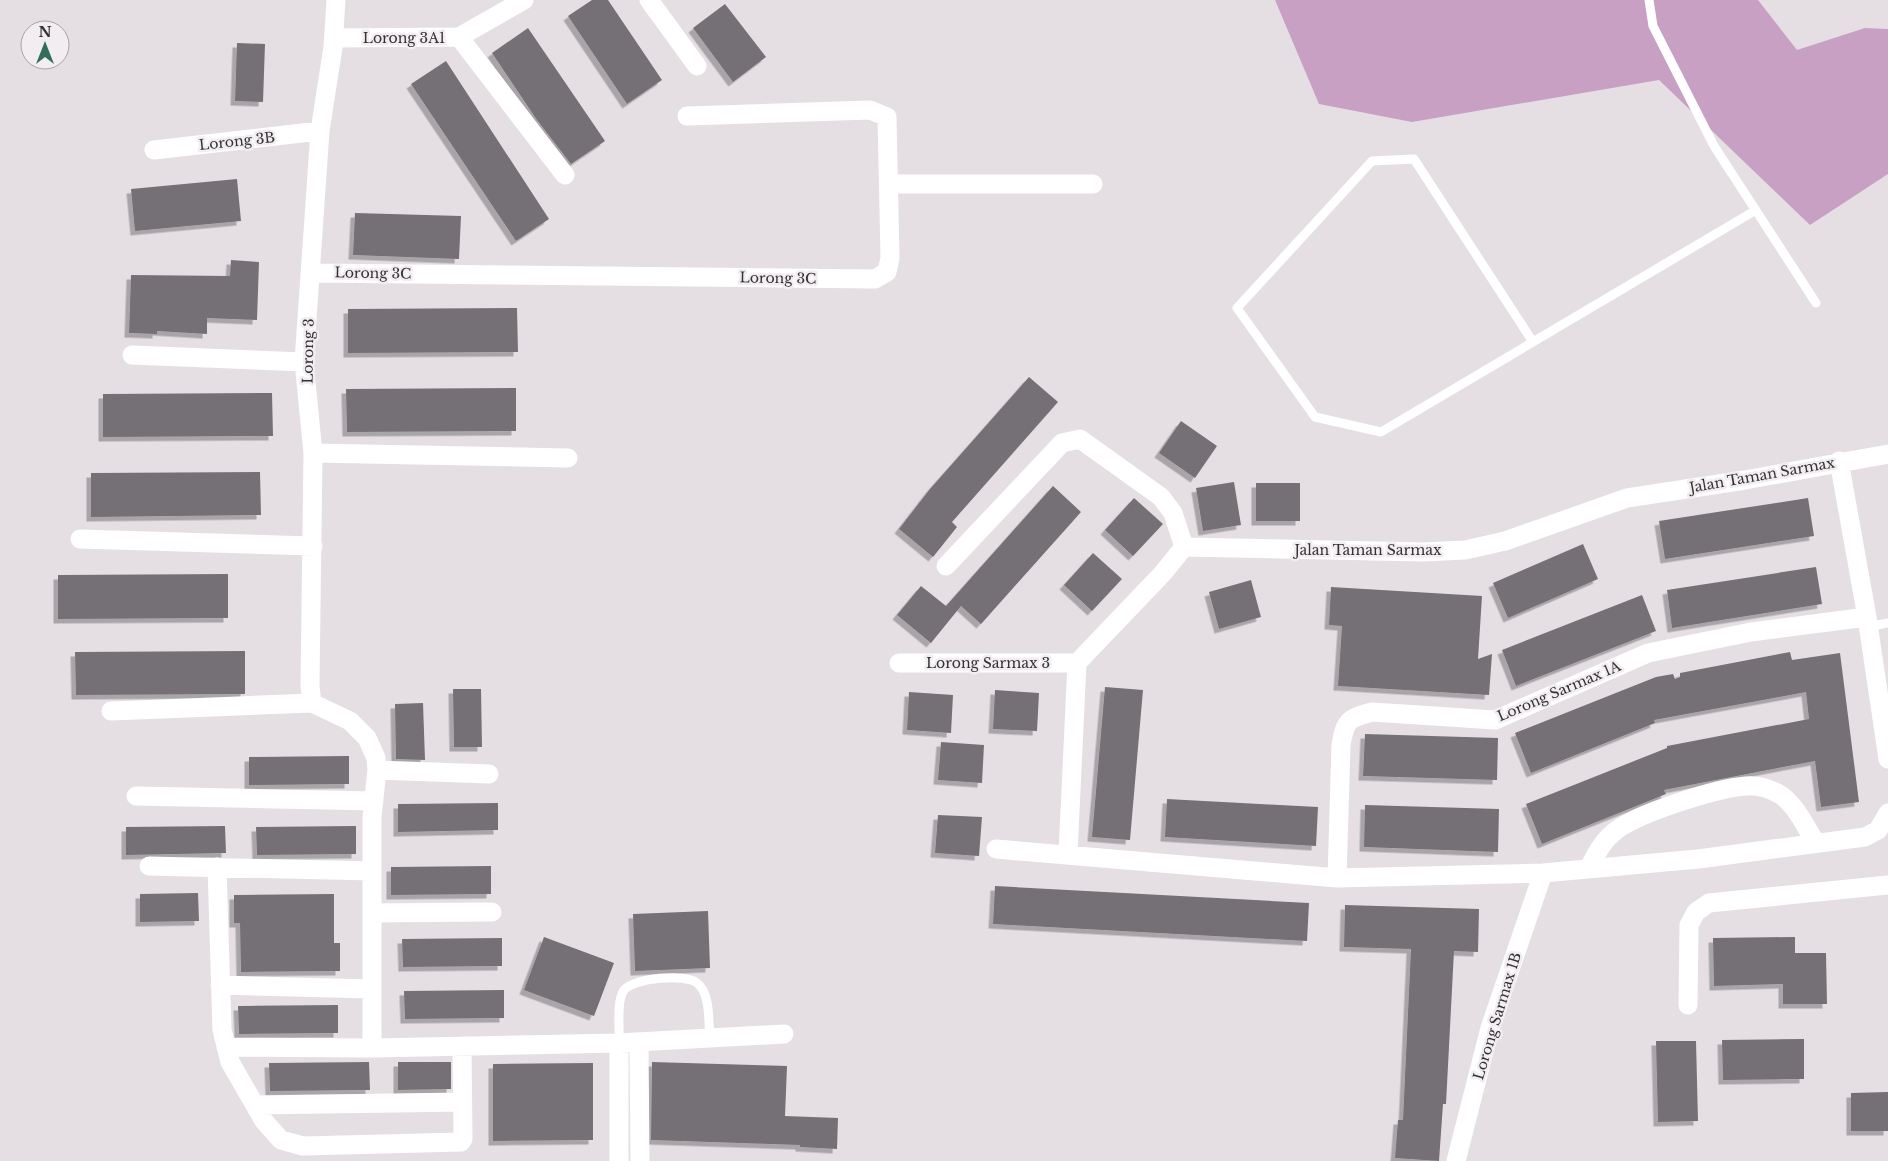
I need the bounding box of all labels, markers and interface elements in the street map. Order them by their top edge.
north arrow [20,20,70,70]
text: N [38,23,52,41]
street label: Lorong 3A1 [363,29,445,47]
street label: Lorong 3B [198,128,276,154]
street label: Lorong 3C [334,263,412,283]
street label: Lorong 3C [739,268,817,288]
street label: Lorong 3 [298,318,318,384]
street label: Jalan Taman Sarmax [1686,453,1836,497]
street label: Jalan Taman Sarmax [1292,541,1442,559]
street label: Lorong Sarmax 3 [926,654,1050,672]
street label: Lorong Sarmax 1A [1494,657,1624,725]
street label: Lorong Sarmax 1B [1469,950,1525,1082]

